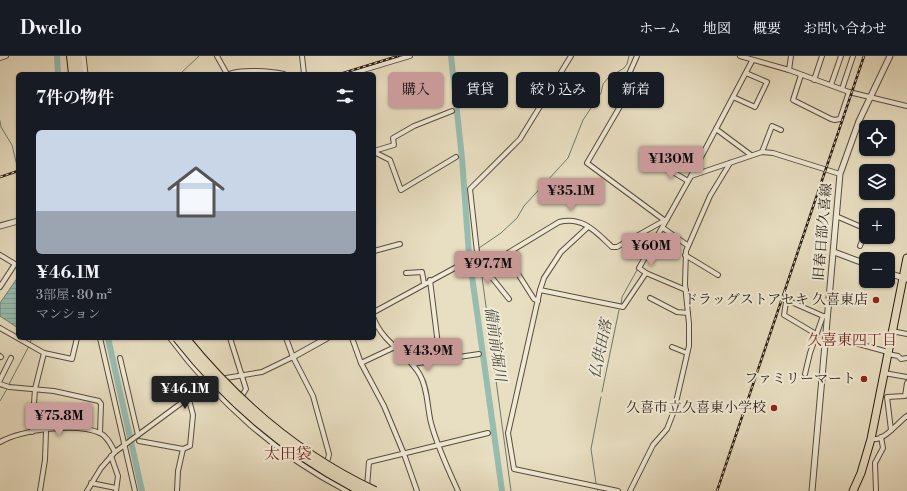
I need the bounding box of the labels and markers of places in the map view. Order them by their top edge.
pin: ¥130M [643,146,699,180]
pin: ¥35.1M [538,178,604,212]
pin: ¥60M [627,233,675,267]
pin: ¥97.7M [455,251,521,285]
place label: ドラッグストアセキ 久喜東店 [684,291,868,309]
marker: ドラッグストアセキ 久喜東店 [871,295,881,305]
pin: ¥43.9M [395,338,461,372]
place label: ファミリーマート [744,370,856,388]
marker: ファミリーマート [859,374,869,384]
pin: ¥46.1M [152,376,218,410]
place label: 久喜市立久喜東小学校 [626,399,766,417]
pin: ¥75.8M [26,403,92,437]
marker: 久喜市立久喜東小学校 [769,403,779,413]

